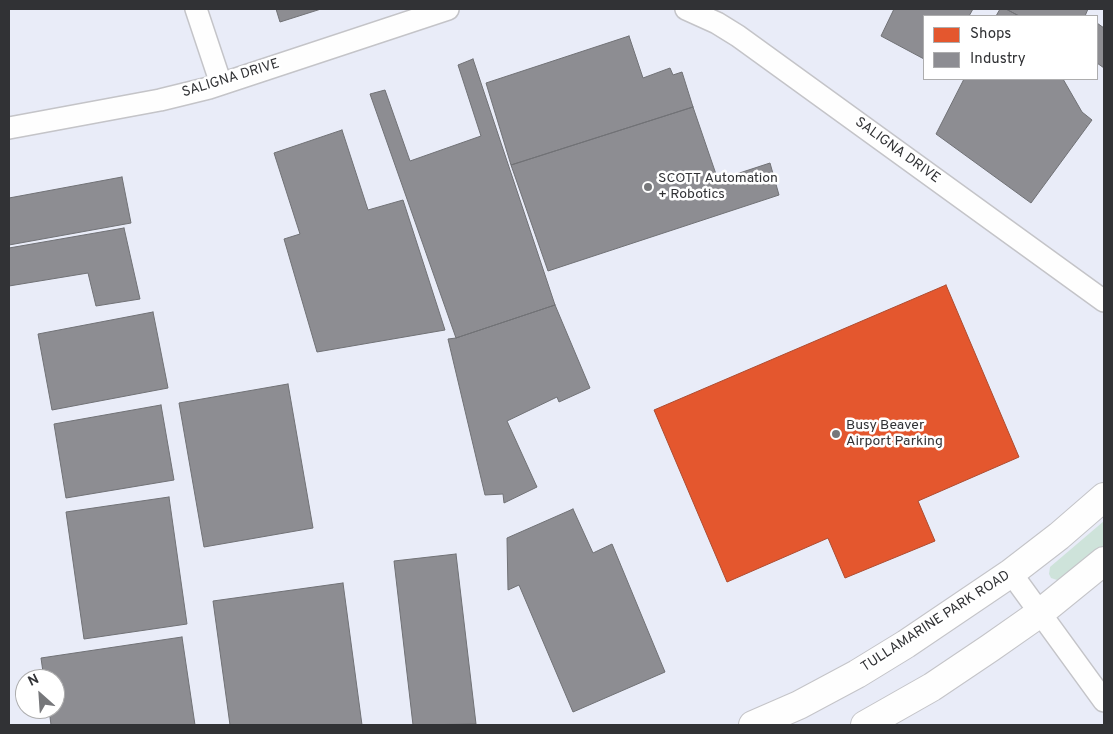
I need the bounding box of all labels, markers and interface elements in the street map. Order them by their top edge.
legend [923,15,1098,80]
text: Shops [970,25,1011,44]
text: Industry [970,50,1026,69]
street label: SALIGNA DRIVE [180,56,282,102]
street label: SALIGNA DRIVE [851,115,943,187]
place label: SCOTT Automation + Robotics [658,171,778,203]
marker: SCOTT Automation + Robotics [642,181,654,193]
place label: Busy Beaver Airport Parking [846,418,943,451]
marker: Busy Beaver Airport Parking [830,428,842,440]
street label: TULLAMARINE PARK ROAD [858,568,1014,676]
north arrow [15,669,65,719]
text: N [25,671,42,691]

